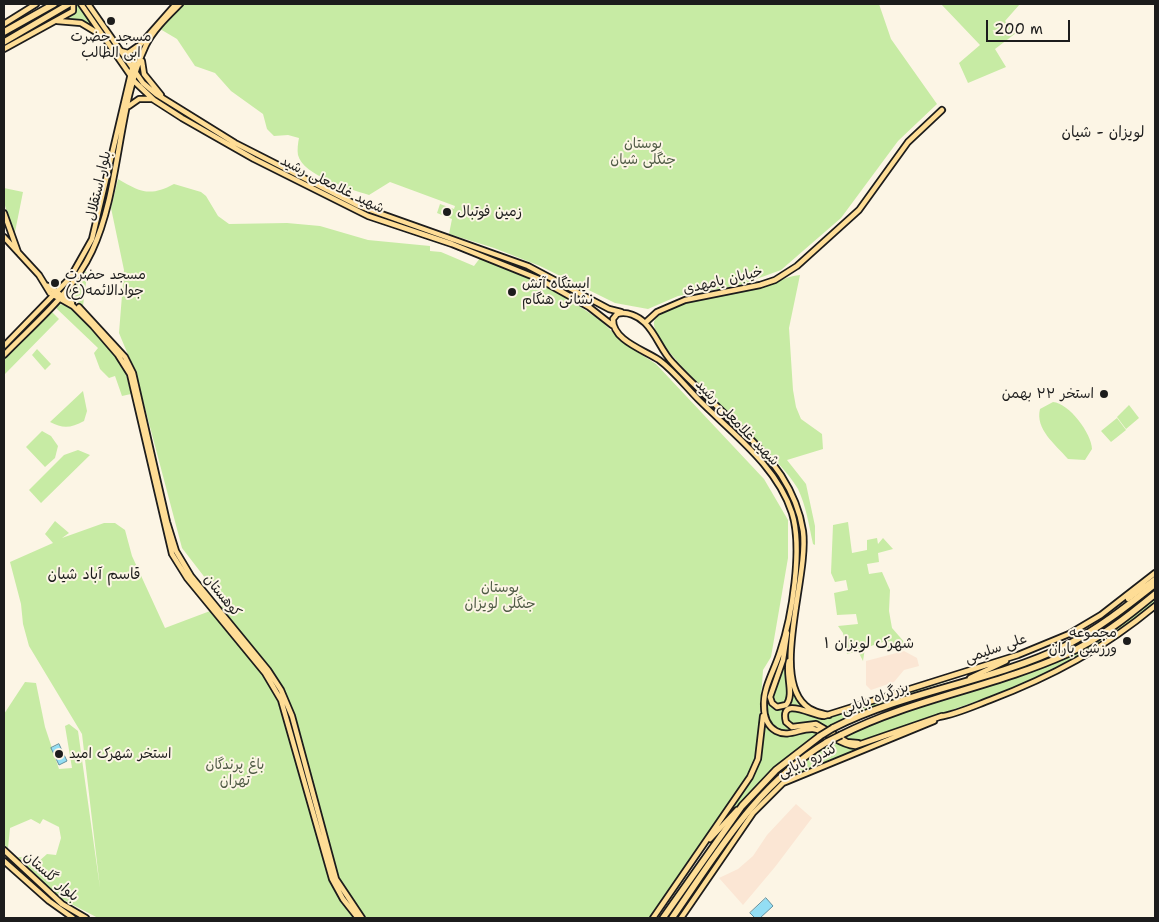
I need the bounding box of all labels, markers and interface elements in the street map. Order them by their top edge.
scale bar [989,10,1073,42]
marker: مسجد حضرت ابی الطالب [105,15,117,27]
text: 200 m [994,19,1043,39]
place label: مسجد حضرت ابی الطالب [71,29,151,62]
district label: لویزان - شیان [1062,124,1144,142]
park label: بوستان جنگلی شیان [610,136,676,168]
street label: بلوار استقلال [83,149,115,223]
street label: شهید غلامعلی رشید [277,153,387,217]
place label: زمین فوتبال [457,204,522,220]
marker: زمین فوتبال [441,206,453,218]
street label: خیابان یامهدی [681,264,765,298]
place label: مسجد حضرت جوادالائمه(ع) [65,267,146,300]
place label: ایستگاه آتش نشانی هنگام [522,276,593,308]
marker: مسجد حضرت جوادالائمه(ع) [49,277,61,289]
marker: ایستگاه آتش نشانی هنگام [506,286,518,298]
street label: شهید غلامعلی رشید [692,376,782,470]
place label: استخر ۲۲ بهمن [1002,386,1094,402]
marker: استخر ۲۲ بهمن [1098,388,1110,400]
district label: قاسم آباد شیان [48,566,140,584]
street label: کوهستان [200,571,244,621]
park label: بوستان جنگلی لویزان [464,580,536,612]
place label: مجموعه ورزشی باران [1049,625,1117,658]
street label: علی سلیمی [963,631,1029,667]
district label: شهرک لویزان ۱ [824,635,914,653]
marker: مجموعه ورزشی باران [1121,635,1133,647]
street label: بزرگراه بابایی [839,679,911,719]
street label: کندرو بابایی [776,740,840,782]
place label: استخر شهرک امید [69,746,171,762]
marker: استخر شهرک امید [53,748,65,760]
park label: باغ پرندگان تهران [206,757,264,790]
street label: بلوار گلستان [20,848,82,906]

